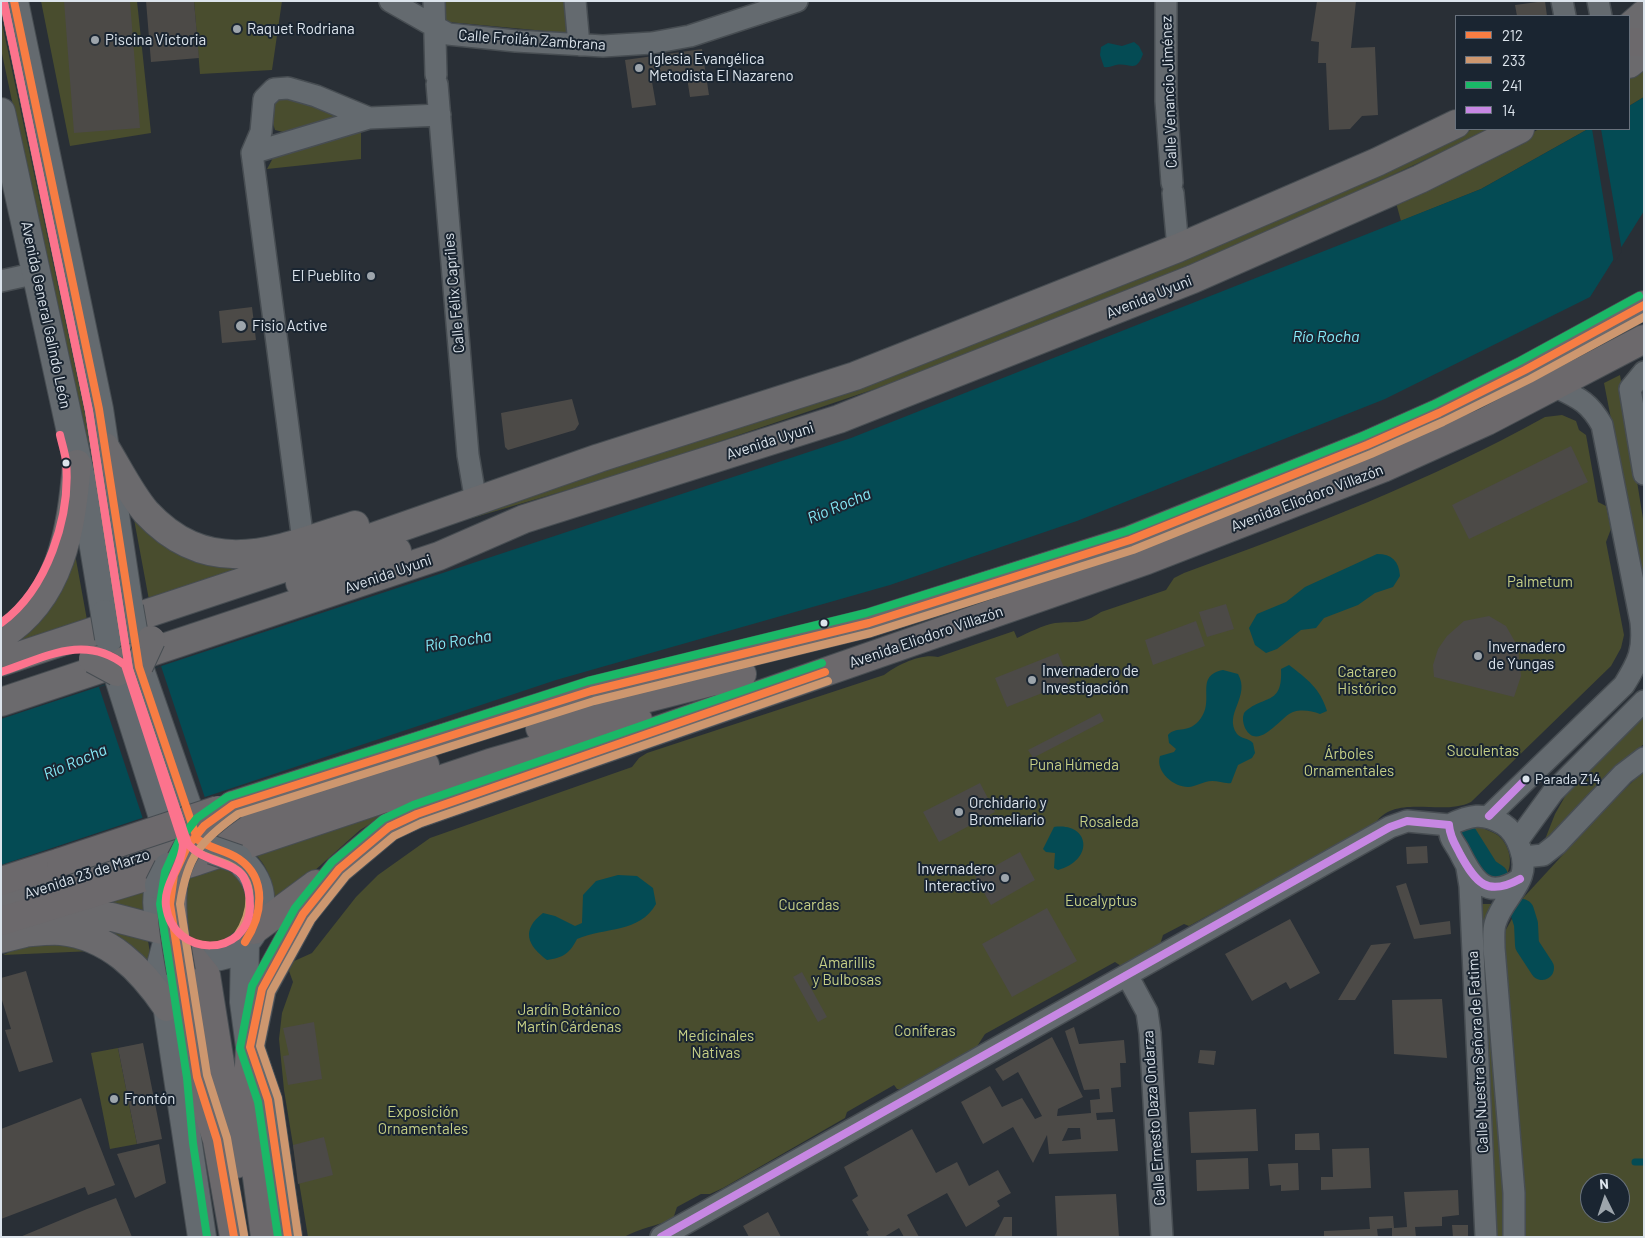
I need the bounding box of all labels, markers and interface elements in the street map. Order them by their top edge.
street label: Calle Venancio Jiménez [1157,15,1181,169]
legend [1455,15,1630,130]
place label: Raquet Rodriana [247,20,355,38]
marker: Raquet Rodriana [231,23,243,35]
street label: Calle Froilán Zambrana [458,26,606,54]
text: 212 [1502,26,1523,44]
place label: Piscina Victoria [105,31,206,49]
marker: Piscina Victoria [89,34,101,46]
place label: Iglesia Evangélica Metodista El Nazareno [649,50,794,85]
text: 233 [1502,51,1525,69]
marker: Iglesia Evangélica Metodista El Nazareno [633,62,645,74]
text: 241 [1502,76,1522,94]
text: 14 [1502,101,1516,119]
street label: Avenida General Galindo León [17,220,75,410]
street label: Calle Félix Capriles [440,232,468,354]
place label: El Pueblito [292,267,361,285]
marker: El Pueblito [365,270,377,282]
street label: Avenida Uyuni [1103,272,1195,322]
place label: Fisio Active [252,317,327,335]
marker: Fisio Active [234,319,248,333]
water label: Río Rocha [1292,327,1360,347]
street label: Avenida Uyuni [724,418,816,464]
unlabelled marker [61,458,71,468]
street label: Avenida Eliodoro Villazón [1228,461,1386,535]
water label: Río Rocha [804,484,874,528]
street label: Avenida Uyuni [342,551,434,597]
park label: Palmetum [1507,573,1573,591]
street label: Avenida Eliodoro Villazón [847,602,1005,672]
unlabelled marker [819,618,829,628]
water label: Río Rocha [423,626,493,656]
place label: Invernadero de Yungas [1488,638,1566,673]
marker: Invernadero de Yungas [1472,650,1484,662]
place label: Invernadero de Investigación [1042,662,1139,697]
park label: Cactareo Histórico [1337,663,1397,698]
marker: Invernadero de Investigación [1026,674,1038,686]
water label: Río Rocha [40,740,110,784]
park label: Suculentas [1447,742,1519,760]
park label: Árboles Ornamentales [1304,745,1394,780]
park label: Puna Húmeda [1029,756,1119,774]
place label: Parada Z14 [1535,771,1601,787]
marker: Parada Z14 [1521,774,1531,784]
place label: Orchidario y Bromeliario [969,794,1047,829]
marker: Orchidario y Bromeliario [953,806,965,818]
park label: Rosaleda [1079,813,1139,831]
street label: Avenida 23 de Marzo [22,845,152,903]
place label: Invernadero Interactivo [917,860,995,895]
marker: Invernadero Interactivo [999,872,1011,884]
park label: Eucalyptus [1065,892,1137,910]
park label: Cucardas [778,896,840,914]
street label: Calle Nuestra Señora de Fatima [1464,950,1492,1154]
park label: Amarillis y Bulbosas [813,954,881,989]
park label: Jardín Botánico Martín Cárdenas [517,1001,621,1036]
park label: Coníferas [894,1022,956,1040]
park label: Medicinales Nativas [678,1027,754,1062]
street label: Calle Ernesto Daza Ondarza [1139,1030,1169,1206]
place label: Frontón [124,1090,175,1108]
marker: Frontón [108,1093,120,1105]
park label: Exposición Ornamentales [378,1103,468,1138]
north arrow [1580,1173,1630,1223]
text: N [1599,1175,1609,1192]

